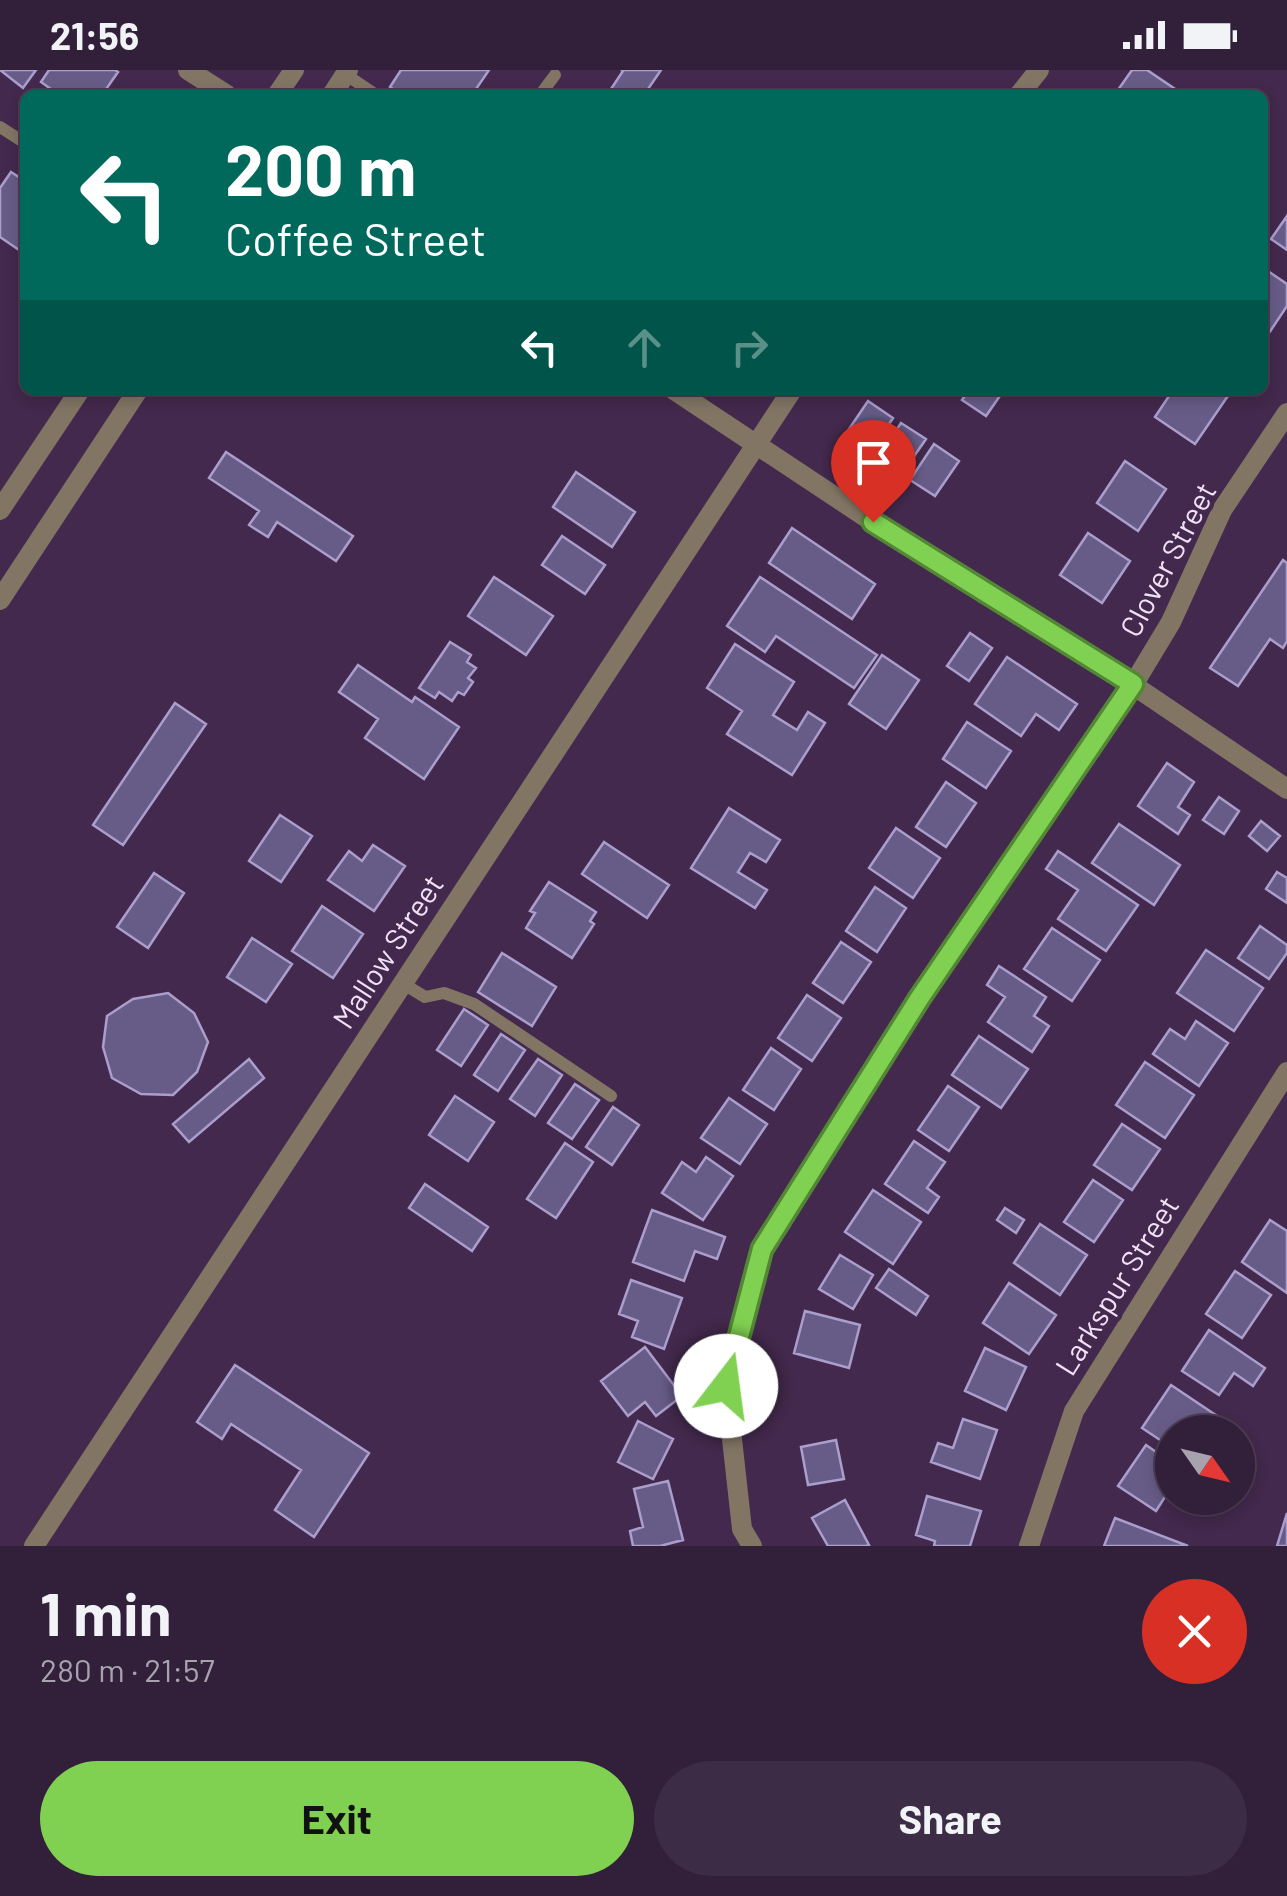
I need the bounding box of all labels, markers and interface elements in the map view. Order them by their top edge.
text: 21:56 [50,12,139,58]
text: 200 m [225,126,416,210]
icon: left [60,130,190,260]
text: Coffee Street [225,211,486,265]
icon: left [512,320,567,375]
icon: ahead [617,320,672,375]
icon: right [722,320,777,375]
pin [831,420,916,523]
icon: arrive [846,435,901,490]
street label: Clover Street [1111,476,1223,642]
street label: Mallow Street [324,867,450,1035]
street label: Larkspur Street [1047,1189,1185,1381]
position arrow [674,1334,778,1438]
north arrow [1155,1415,1255,1515]
map controls [1155,1415,1255,1515]
text: 1 min [40,1576,171,1648]
button: close [1142,1579,1247,1684]
text: 280 m · 21:57 [40,1650,215,1688]
button: Exit [40,1761,634,1876]
button: Share [654,1761,1247,1876]

